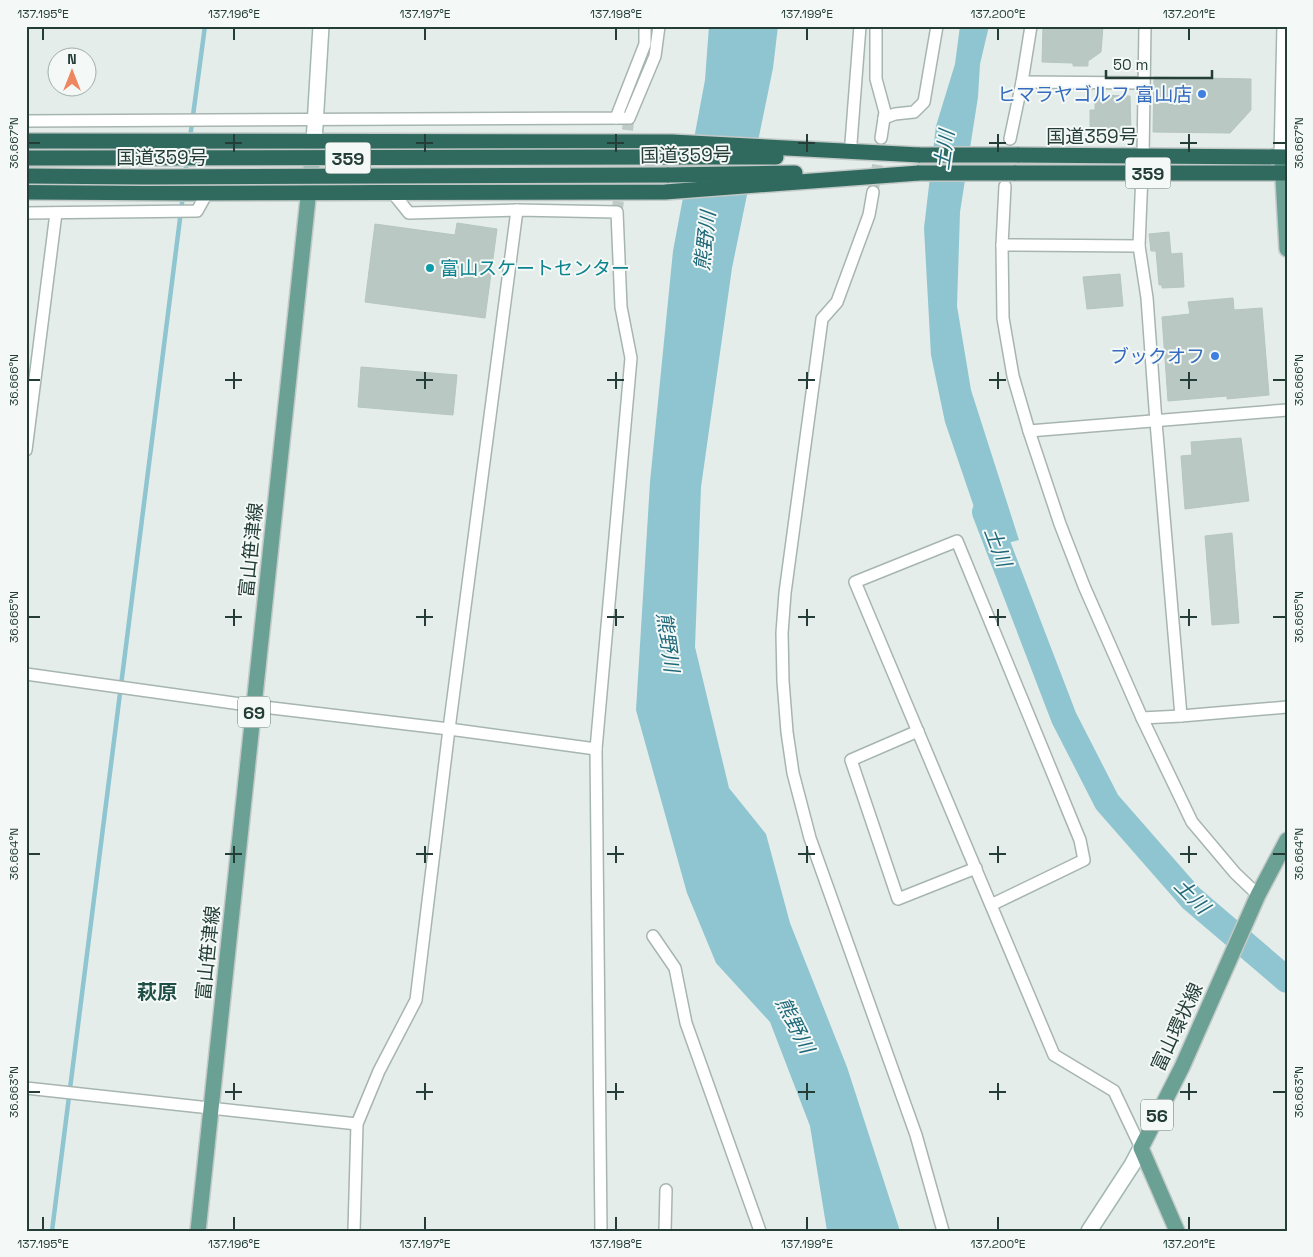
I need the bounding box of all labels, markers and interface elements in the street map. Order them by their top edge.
text: 137.195°E [17,6,69,22]
text: 137.196°E [208,6,260,22]
text: 137.197°E [399,6,451,22]
text: 137.198°E [590,6,642,22]
text: 137.199°E [781,6,833,22]
text: 137.200°E [970,6,1026,22]
text: 137.201°E [1163,6,1216,22]
north arrow [48,48,98,98]
scale bar [1106,48,1212,80]
text: N [67,50,77,68]
text: 50 m [1113,55,1148,74]
place label: ヒマラヤゴルフ 富山店 [997,82,1192,107]
marker: ヒマラヤゴルフ 富山店 [1196,88,1208,100]
text: 36.667°N [6,117,22,169]
text: 36.667°N [1291,117,1307,169]
street label: 国道359号 [1046,124,1138,149]
water label: 土川 [928,126,960,172]
road number: 359 [326,142,370,174]
street label: 国道359号 [640,142,732,168]
street label: 国道359号 [116,145,208,170]
road number: 359 [1126,158,1170,188]
water label: 熊野川 [689,208,721,272]
place label: 富山スケートセンター [440,256,630,281]
marker: 富山スケートセンター [424,262,436,274]
place label: ブックオフ [1110,344,1205,369]
marker: ブックオフ [1209,350,1221,362]
text: 36.666°N [6,354,22,406]
text: 36.666°N [1291,354,1307,406]
street label: 富山笹津線 [234,501,268,599]
water label: 土川 [979,524,1018,572]
text: 36.665°N [6,591,22,643]
text: 36.665°N [1291,591,1307,643]
water label: 熊野川 [651,610,685,675]
road number: 69 [238,696,270,728]
text: 36.664°N [6,828,22,880]
text: 36.664°N [1291,828,1307,880]
water label: 土川 [1169,873,1217,921]
street label: 富山笹津線 [191,904,225,1002]
district label: 萩原 [137,979,177,1005]
street label: 富山環状線 [1146,979,1208,1075]
water label: 熊野川 [770,992,821,1059]
text: 36.663°N [6,1066,22,1118]
text: 36.663°N [1291,1066,1307,1118]
road number: 56 [1141,1100,1173,1130]
text: 137.195°E [17,1236,69,1252]
text: 137.196°E [208,1236,260,1252]
text: 137.197°E [399,1236,451,1252]
text: 137.198°E [590,1236,642,1252]
text: 137.199°E [781,1236,833,1252]
text: 137.200°E [970,1236,1026,1252]
text: 137.201°E [1163,1236,1216,1252]

